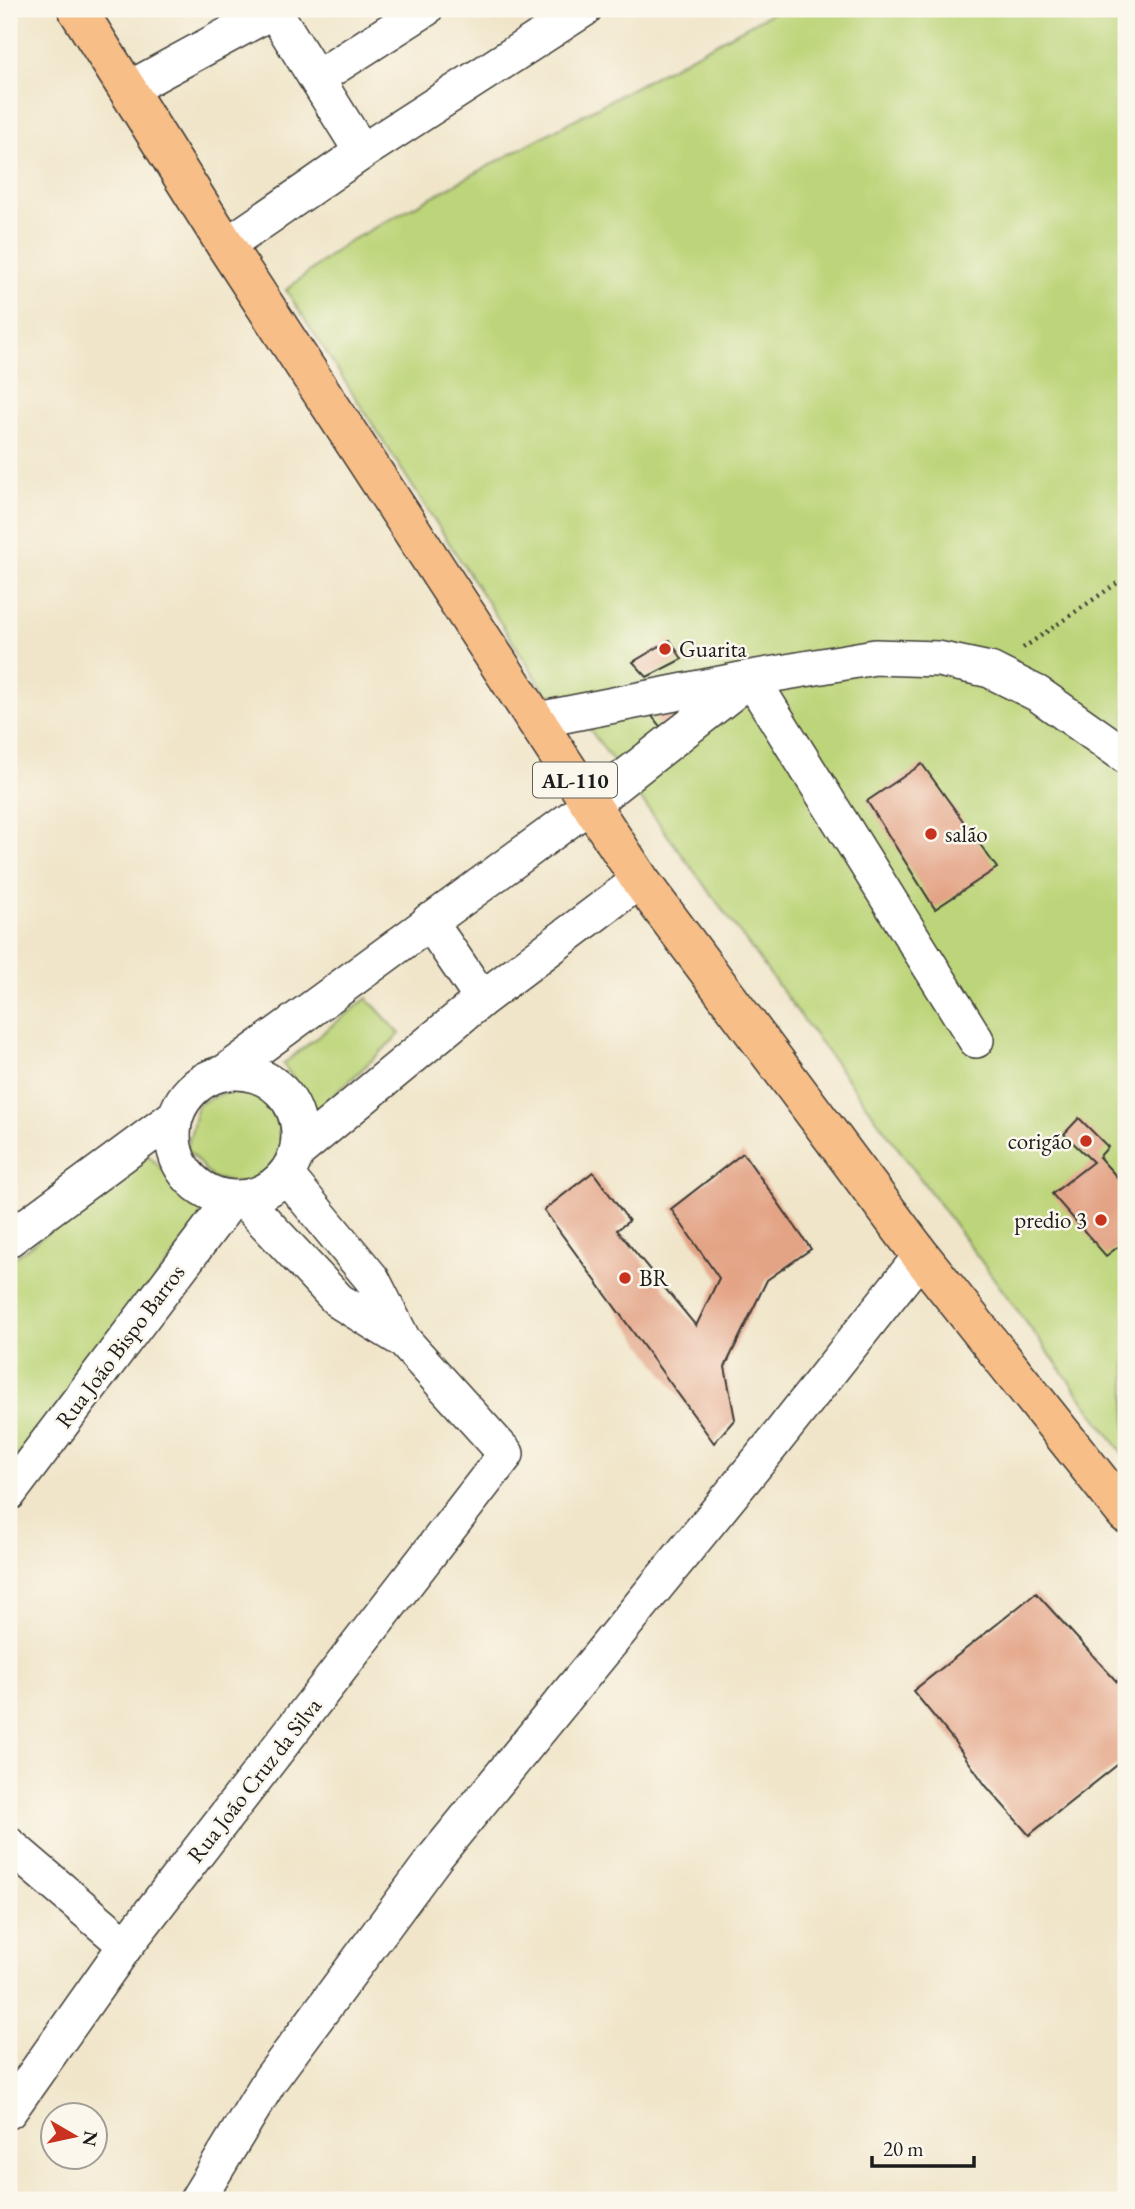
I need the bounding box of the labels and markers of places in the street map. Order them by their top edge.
place label: Guarita [679,634,748,664]
marker: Guarita [657,641,673,657]
place label: salão [945,819,988,849]
marker: salão [923,826,939,842]
place label: corigão [1008,1126,1072,1156]
marker: corigão [1078,1133,1094,1149]
place label: predio 3 [1014,1205,1087,1235]
marker: predio 3 [1093,1212,1109,1228]
place label: BR [639,1263,670,1293]
marker: BR [617,1270,633,1286]

